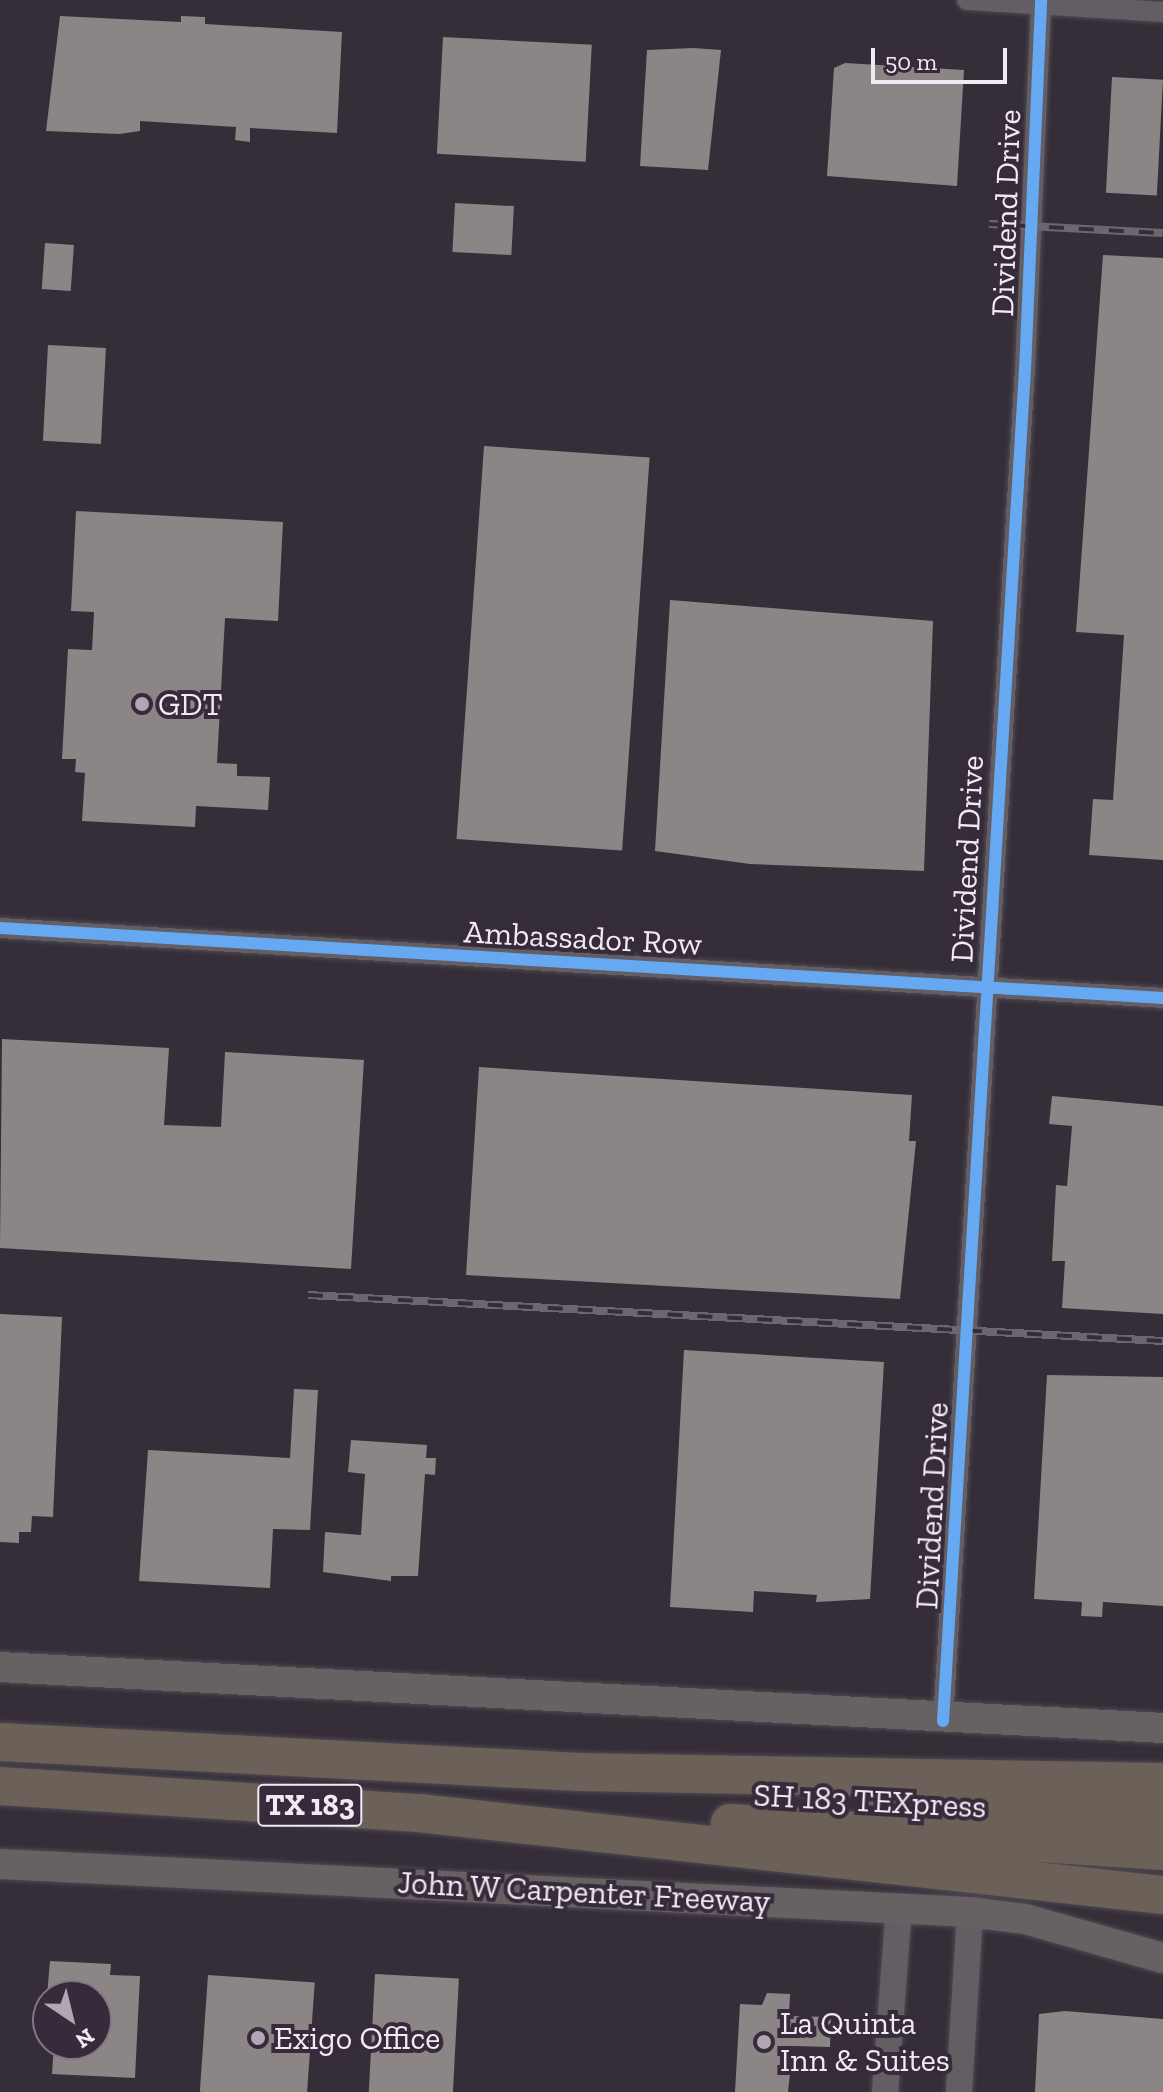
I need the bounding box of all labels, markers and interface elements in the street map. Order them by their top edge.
scale bar [875,32,1011,82]
text: 50 m [885,47,937,76]
street label: Dividend Drive [983,109,1029,317]
place label: GDT [158,685,223,723]
marker: GDT [133,695,151,713]
street label: Dividend Drive [942,754,992,964]
street label: Ambassador Row [463,913,703,963]
street label: Dividend Drive [907,1401,957,1611]
street label: SH 183 TEXpress [752,1776,988,1826]
road number: TX 183 [256,1779,364,1831]
street label: John W Carpenter Freeway [395,1863,773,1921]
north arrow [32,1980,112,2060]
place label: La Quinta Inn & Suites [780,2005,950,2080]
place label: Exigo Office [274,2019,440,2057]
text: N [70,2023,100,2054]
marker: Exigo Office [249,2029,267,2047]
marker: La Quinta Inn & Suites [755,2033,773,2051]

